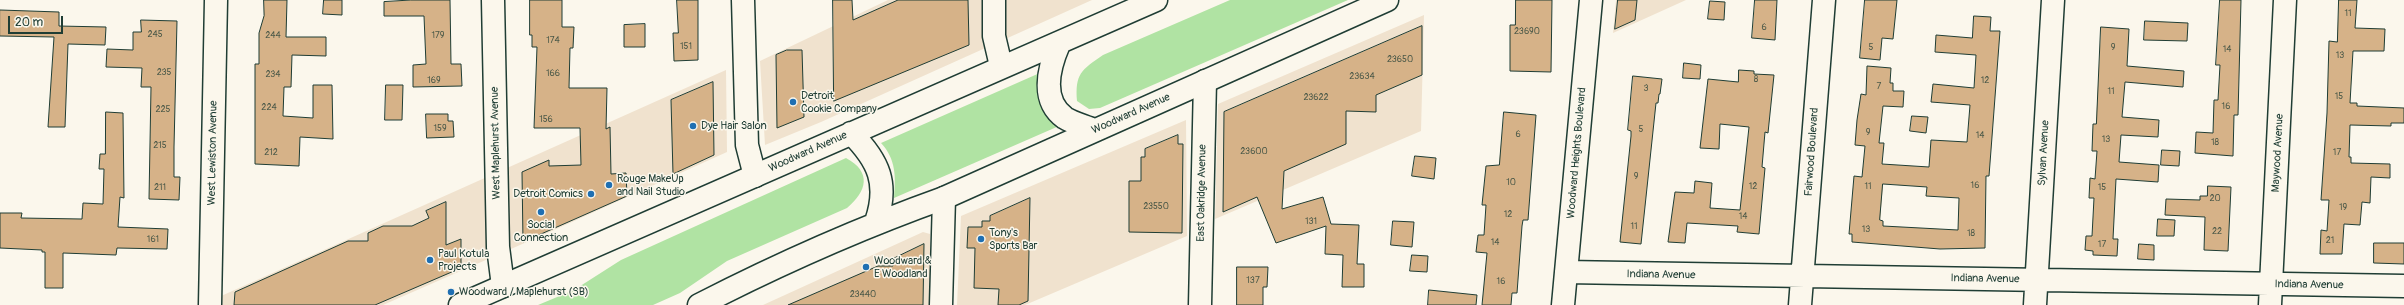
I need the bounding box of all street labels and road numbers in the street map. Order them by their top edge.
street label: West Maplehurst Avenue [488,86,504,200]
street label: Woodward Heights Boulevard [1565,87,1589,219]
street label: Woodward Avenue [1090,91,1172,137]
street label: West Lewiston Avenue [205,100,221,206]
street label: Fairwood Boulevard [1802,107,1822,197]
street label: Maywood Avenue [2269,113,2287,193]
street label: Sylvan Avenue [2036,120,2052,186]
street label: Woodward Avenue [767,129,849,175]
street label: East Oakridge Avenue [1195,144,1209,242]
street label: Indiana Avenue [1626,268,1696,282]
street label: Indiana Avenue [1950,272,2020,286]
street label: Indiana Avenue [2274,278,2344,292]

